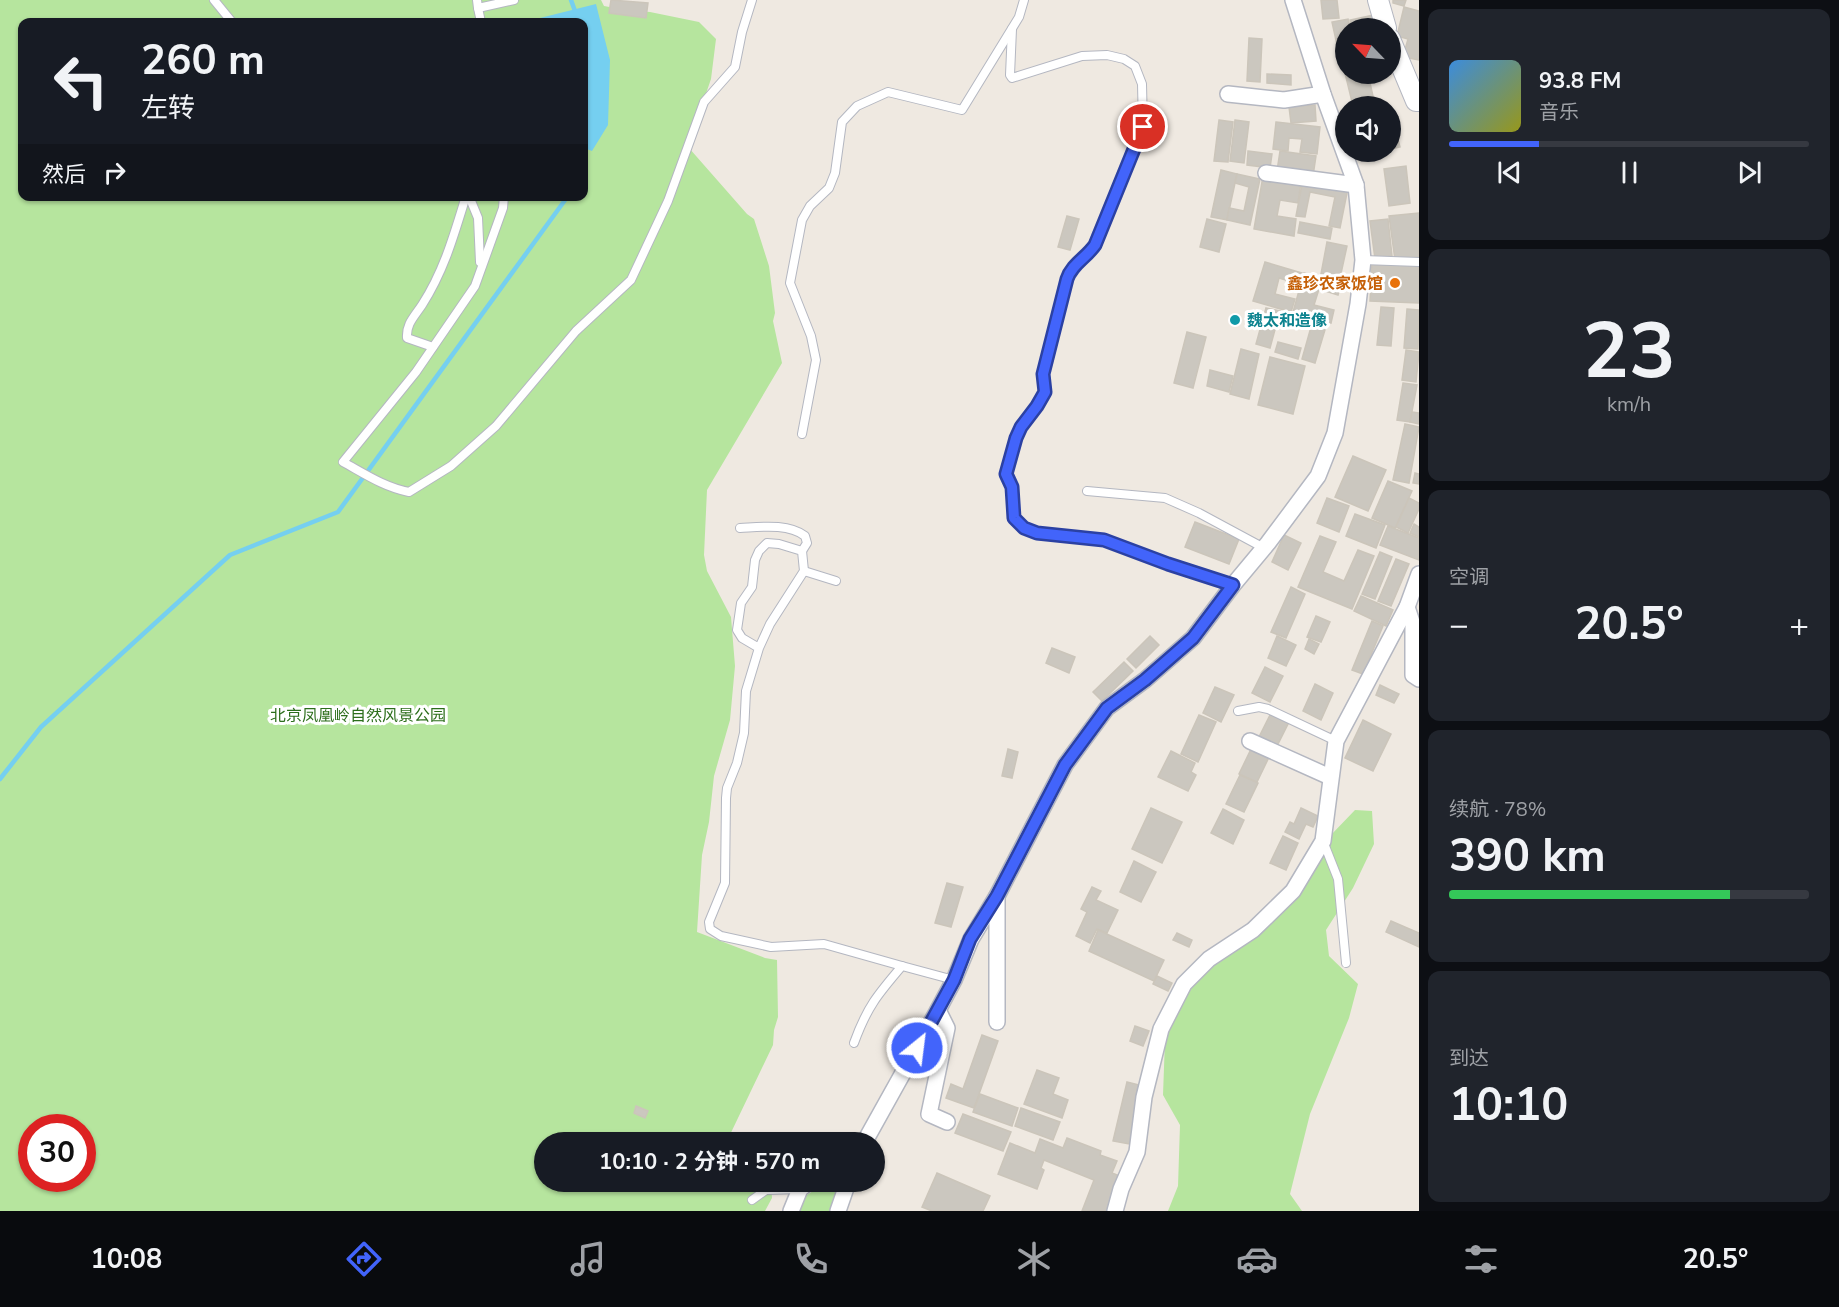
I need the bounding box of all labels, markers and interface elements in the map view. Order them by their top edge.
north arrow [1335,18,1401,84]
map controls [1335,18,1401,162]
text: 260 m [141,32,265,89]
icon: left [42,42,120,120]
text: 93.8 FM [1539,66,1621,96]
text: 左转 [141,90,195,127]
button: sound [1335,96,1401,162]
text: 音乐 [1539,99,1579,126]
pin [1117,101,1168,152]
icon: arrive [1126,110,1159,143]
icon: right [98,156,131,189]
icon: previous [1493,156,1526,189]
icon: pause [1613,156,1646,189]
icon: next [1733,156,1766,189]
text: 然后 [42,160,86,190]
place label: 鑫珍农家饭馆 [1287,273,1383,295]
marker: 鑫珍农家饭馆 [1388,276,1402,290]
text: 23 [1582,298,1676,405]
place label: 魏太和造像 [1247,310,1327,332]
marker: 魏太和造像 [1228,313,1242,327]
text: km/h [1607,391,1651,418]
text: 空调 [1449,564,1489,591]
text: 20.5° [1574,594,1684,655]
text: − [1449,603,1469,648]
text: + [1789,603,1809,648]
park label: 北京凤凰岭自然风景公园 [270,705,446,727]
text: 续航 · 78% [1449,796,1546,823]
text: 390 km [1449,826,1606,887]
position arrow [885,1016,949,1080]
text: 到达 [1449,1045,1489,1072]
text: 10:10 [1449,1075,1568,1136]
speed limit sign: 30 [18,1114,96,1192]
text: 10:10 · 2 分钟 · 570 m [599,1147,820,1177]
icon: directions [343,1238,385,1280]
icon: music [567,1238,609,1280]
icon: phone [790,1238,832,1280]
icon: climate [1013,1238,1055,1280]
icon: car [1236,1238,1278,1280]
icon: filters [1460,1238,1502,1280]
text: 10:08 [91,1241,162,1278]
text: 20.5° [1683,1241,1748,1278]

